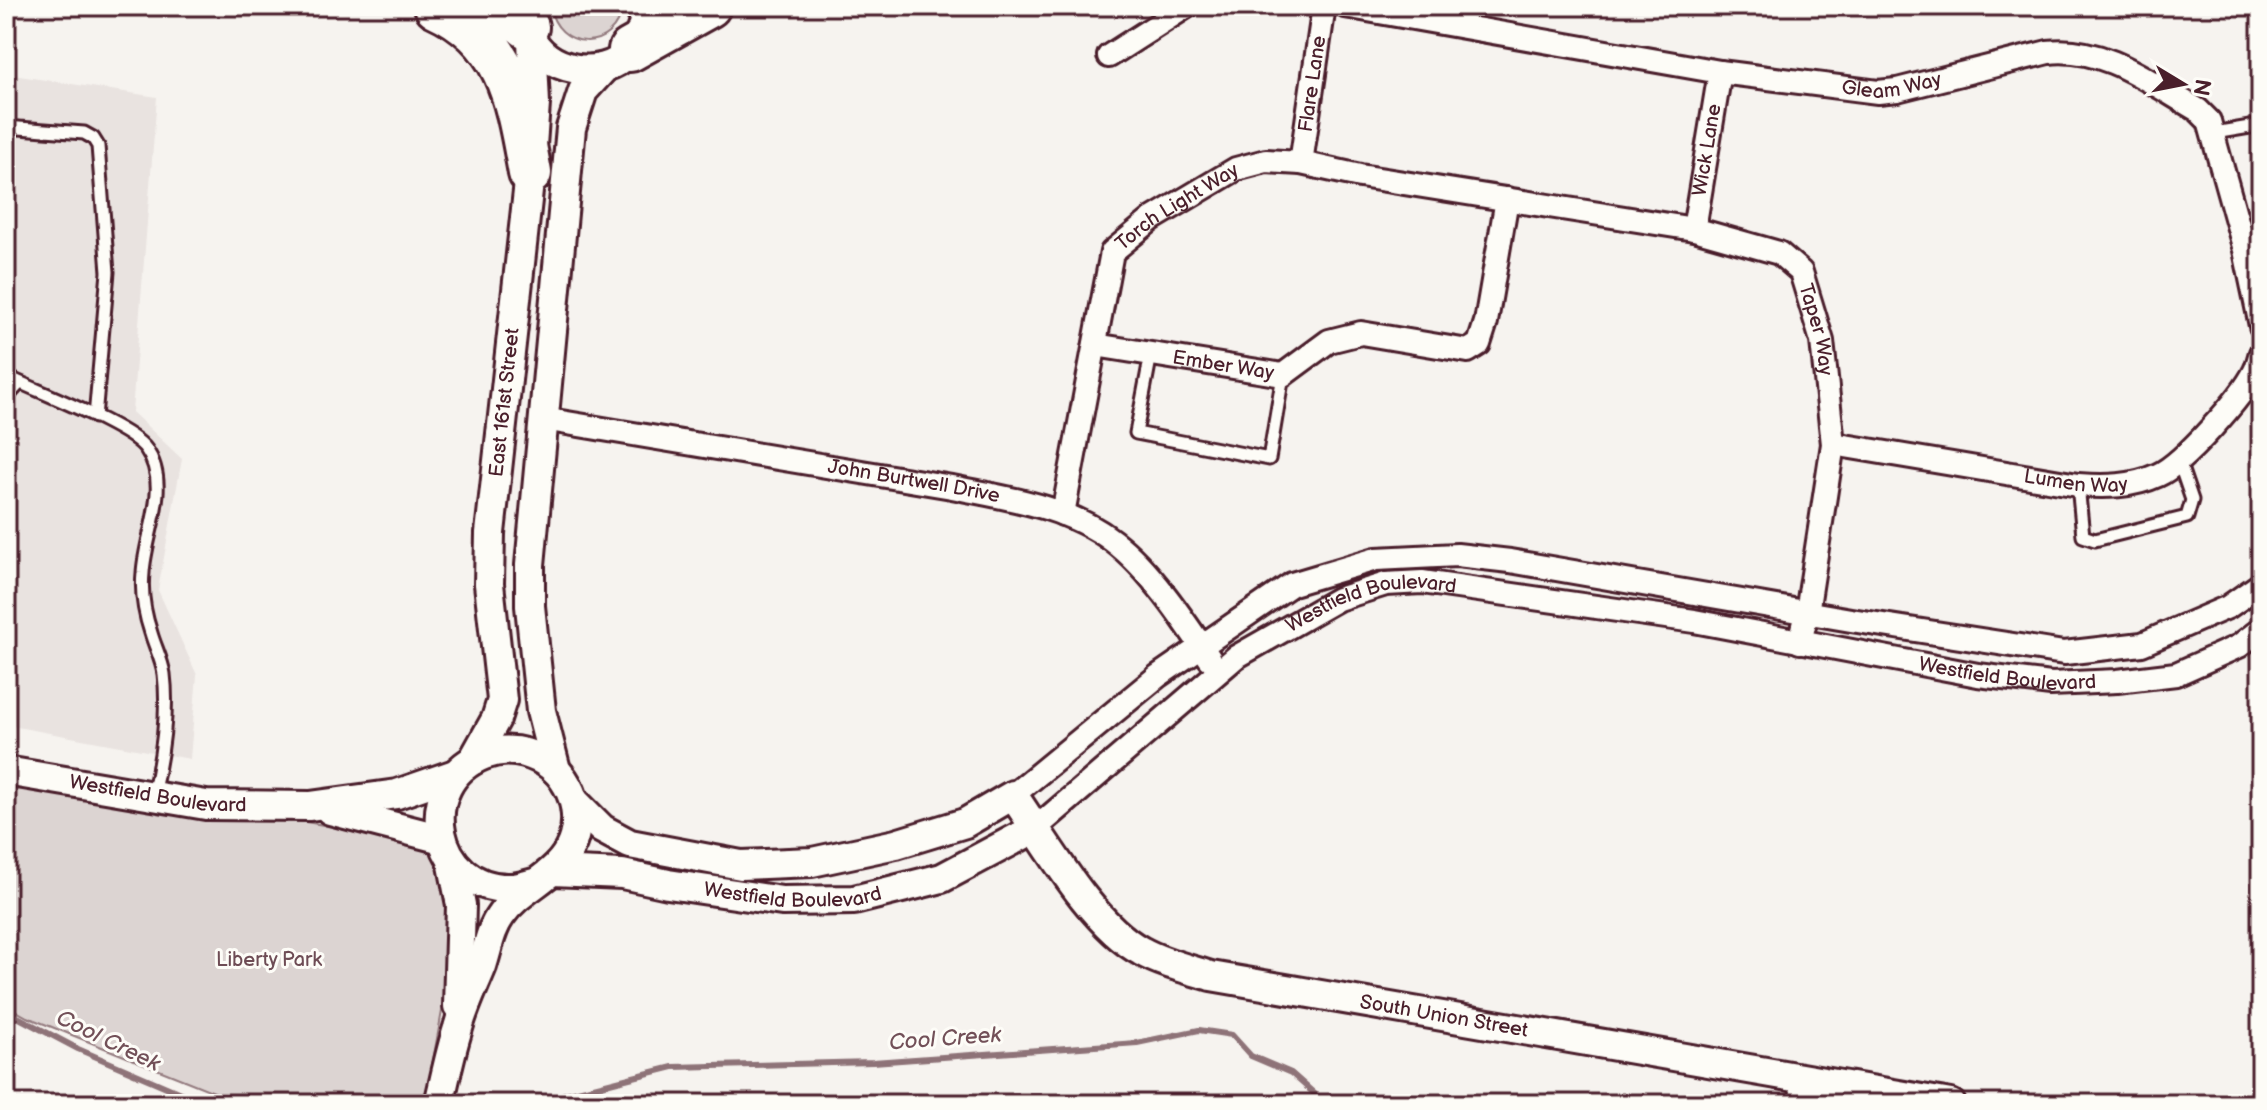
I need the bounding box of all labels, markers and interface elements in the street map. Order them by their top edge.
street label: Flare Lane [1294,34,1332,134]
north arrow [2143,44,2223,124]
street label: Gleam Way [1840,67,1944,105]
text: N [2186,77,2216,98]
street label: Wick Lane [1688,102,1727,198]
street label: Torch Light Way [1111,158,1243,256]
street label: Taper Way [1793,281,1838,377]
street label: East 161st Street [484,327,525,478]
street label: Ember Way [1171,346,1276,385]
street label: John Burtwell Drive [826,455,1002,508]
street label: Lumen Way [2022,464,2129,498]
street label: Westfield Boulevard [1282,569,1458,638]
street label: Westfield Boulevard [1917,652,2097,696]
street label: Westfield Boulevard [68,770,247,817]
street label: Westfield Boulevard [702,877,884,913]
park label: Liberty Park [216,948,322,972]
street label: South Union Street [1358,990,1530,1043]
water label: Cool Creek [52,1004,165,1078]
water label: Cool Creek [888,1022,1003,1056]

